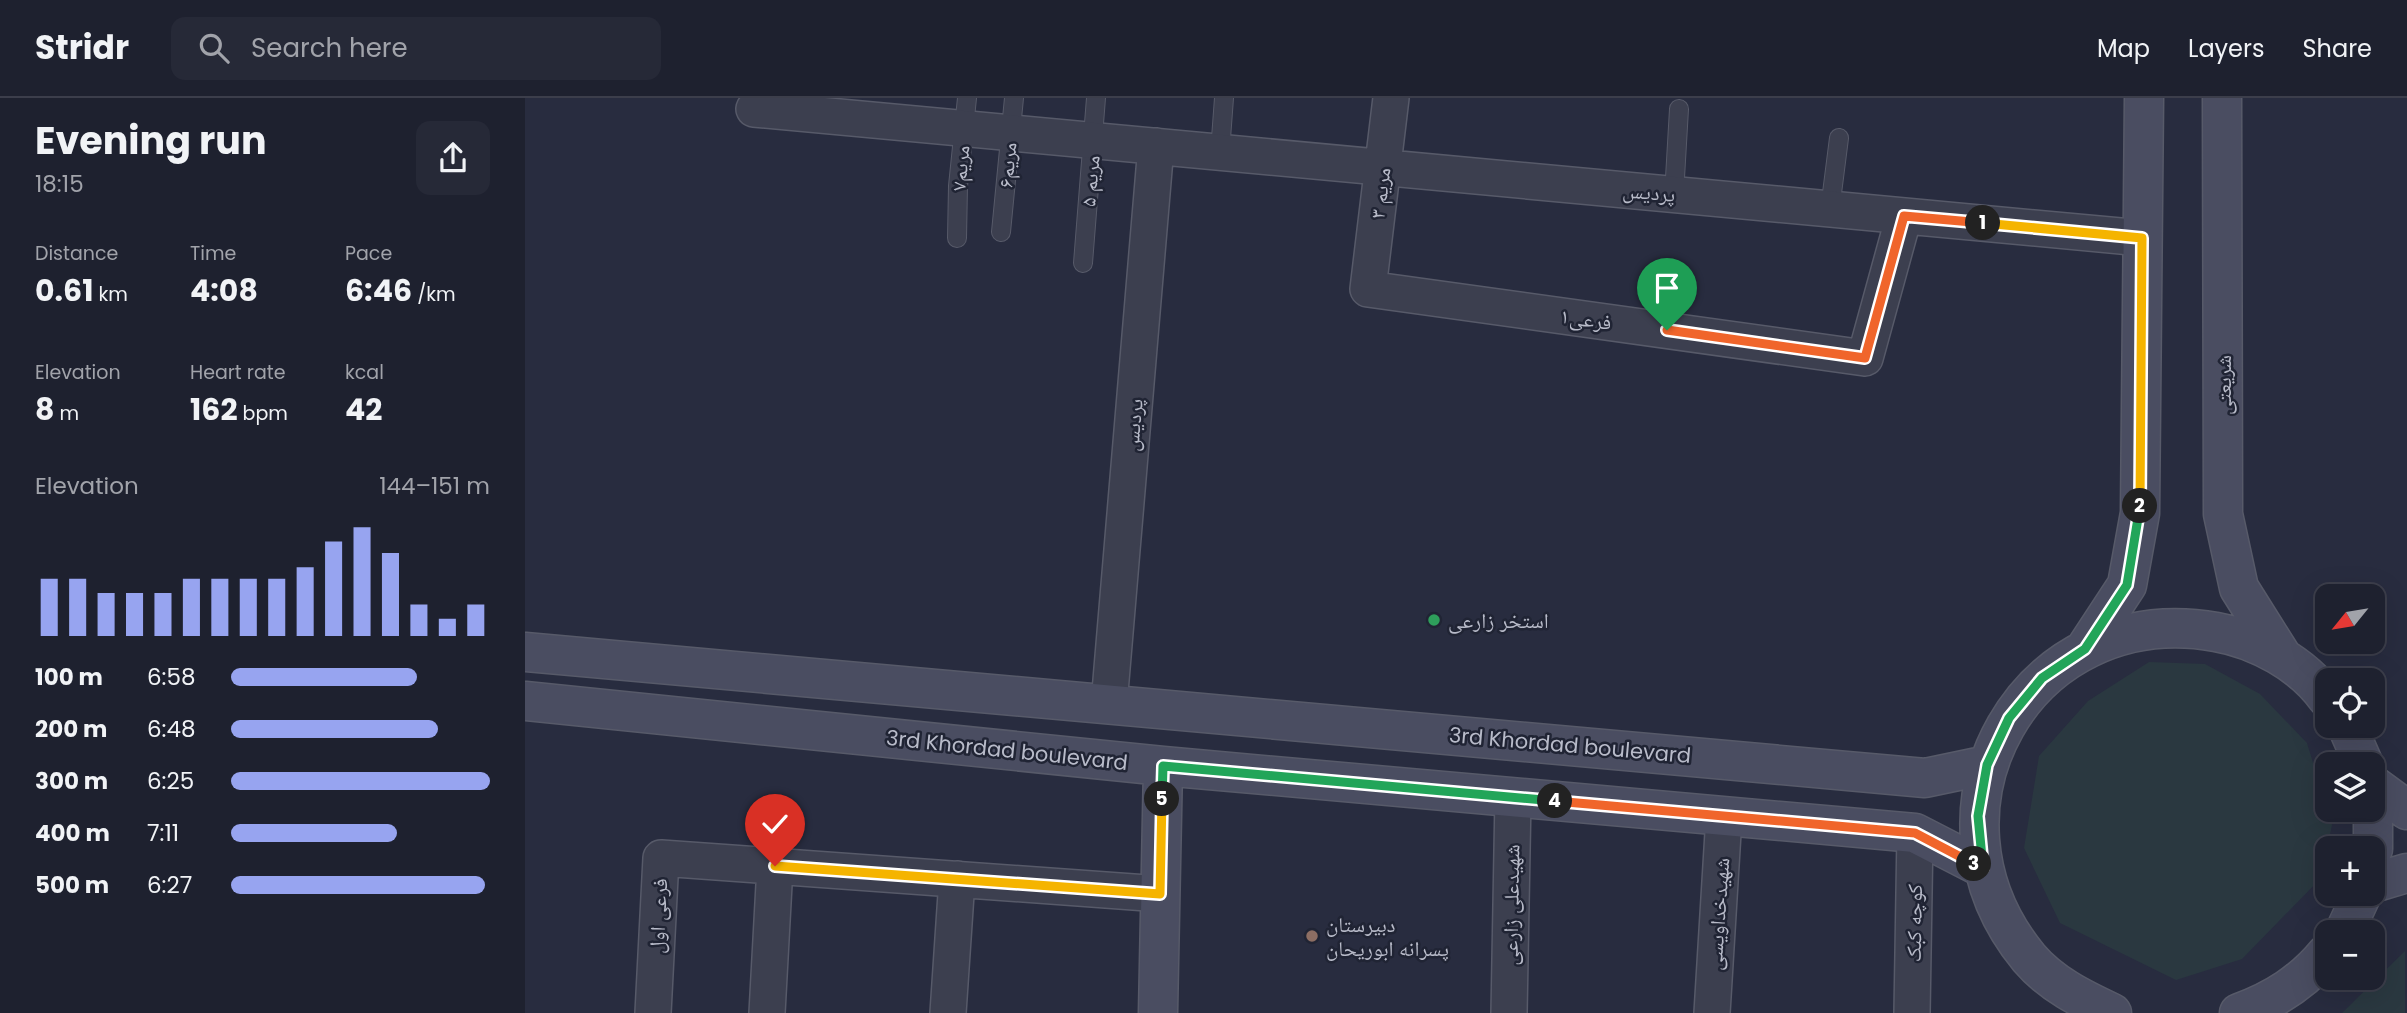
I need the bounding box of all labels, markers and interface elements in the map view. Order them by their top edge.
search box [171,17,661,80]
text: Stridr [35,24,129,71]
icon: search [195,29,233,67]
text: Search here [251,30,408,66]
text: Map [2097,32,2150,65]
text: Layers [2188,32,2264,65]
text: Share [2302,32,2372,65]
text: Evening run [35,114,267,167]
button: share [416,121,490,195]
street label: مریم۶ [991,141,1023,189]
street label: مریم۷ [944,144,976,192]
street label: مریم ۵ [1073,154,1107,208]
street label: مریم ۳ [1362,166,1398,220]
text: 18:15 [35,168,84,200]
street label: پردیس [1621,175,1677,209]
pin: 1 [1965,206,2001,240]
text: 1 [1979,209,1986,236]
text: Distance [35,240,118,267]
text: Time [190,240,236,267]
text: Pace [345,240,392,267]
pin [1637,258,1697,330]
text: 0.61 [35,269,93,312]
text: 4:08 [190,269,258,312]
text: 6:46 [345,269,412,312]
icon: arrive [1648,269,1686,307]
text: km [93,281,128,308]
text: /km [412,281,456,308]
street label: فرعی۱ [1558,301,1614,337]
street label: شریعتی [2209,355,2238,415]
text: Elevation [35,359,121,386]
text: Heart rate [190,359,285,386]
text: kcal [345,359,384,386]
text: 8 [35,388,54,431]
text: 162 [190,388,238,431]
text: 42 [345,388,382,431]
street label: پردیس [1116,397,1150,453]
text: m [54,400,79,427]
text: bpm [238,400,288,427]
text: Elevation [35,470,139,502]
text: 144–151 m [379,470,490,502]
pin: 2 [2123,488,2157,524]
text: 2 [2134,492,2145,519]
north arrow [2315,584,2385,654]
map controls [2315,584,2385,990]
place label: استخر زارعی [1448,606,1549,635]
marker: استخر زارعی [1426,612,1442,628]
text: 100 m [35,661,103,693]
text: 6:58 [147,661,195,693]
button: locate [2315,668,2385,738]
text: 200 m [35,713,107,745]
text: 6:48 [147,713,195,745]
street label: 3rd Khordad boulevard [1448,720,1692,770]
street label: 3rd Khordad boulevard [885,723,1129,777]
button: layers [2315,752,2385,822]
text: 300 m [35,765,108,797]
text: 6:25 [147,765,194,797]
pin: 5 [1145,782,1179,816]
pin: 4 [1537,784,1573,818]
text: 5 [1155,785,1168,812]
text: 4 [1548,787,1561,814]
pin [745,794,805,866]
icon: check [756,805,794,843]
text: 400 m [35,817,110,849]
text: 7:11 [147,817,179,849]
button: + [2315,836,2385,906]
street label: شهیدعلی زارعی [1495,844,1527,966]
pin: 3 [1957,846,1991,882]
text: 3 [1968,850,1979,877]
street label: شهیدخداویسی [1700,857,1736,971]
text: 500 m [35,869,109,901]
text: 6:27 [147,869,192,901]
street label: فرعی اول [642,878,674,954]
street label: کوچه کبک [1899,883,1929,962]
place label: دبیرستان پسرانه ابوریحان [1326,910,1449,963]
button: − [2315,920,2385,990]
marker: دبیرستان پسرانه ابوریحان [1304,928,1320,944]

